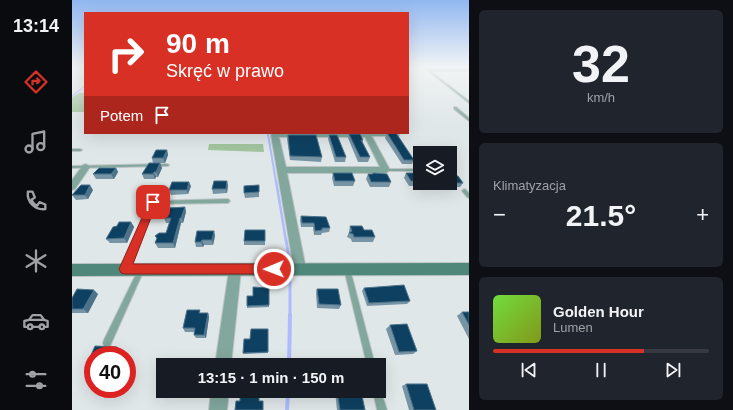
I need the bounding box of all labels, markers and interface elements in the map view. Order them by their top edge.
text: 13:14 [13,16,59,36]
icon: right [100,28,152,80]
text: 90 m [166,28,230,59]
text: 32 [572,35,630,93]
text: Skręć w prawo [166,61,284,81]
icon: directions [22,68,50,96]
text: km/h [587,90,615,105]
icon: arrive [151,104,173,126]
text: Potem [100,107,143,124]
icon: music [22,128,50,156]
map controls [413,146,457,190]
button: layers [413,146,457,190]
text: Klimatyzacja [493,178,566,193]
pin [136,185,170,219]
icon: phone [22,187,50,215]
icon: arrive [142,191,164,213]
text: 21.5° [566,199,636,232]
text: − [493,202,506,227]
text: + [696,202,709,227]
icon: climate [22,247,50,275]
position arrow [253,248,295,290]
text: Golden Hour [553,303,644,320]
icon: car [22,307,50,335]
text: Lumen [553,320,593,335]
speed limit sign: 40 [84,346,136,398]
icon: previous [518,359,540,381]
icon: pause [590,359,612,381]
icon: next [662,359,684,381]
icon: filters [22,366,50,394]
text: 13:15 · 1 min · 150 m [198,369,344,386]

